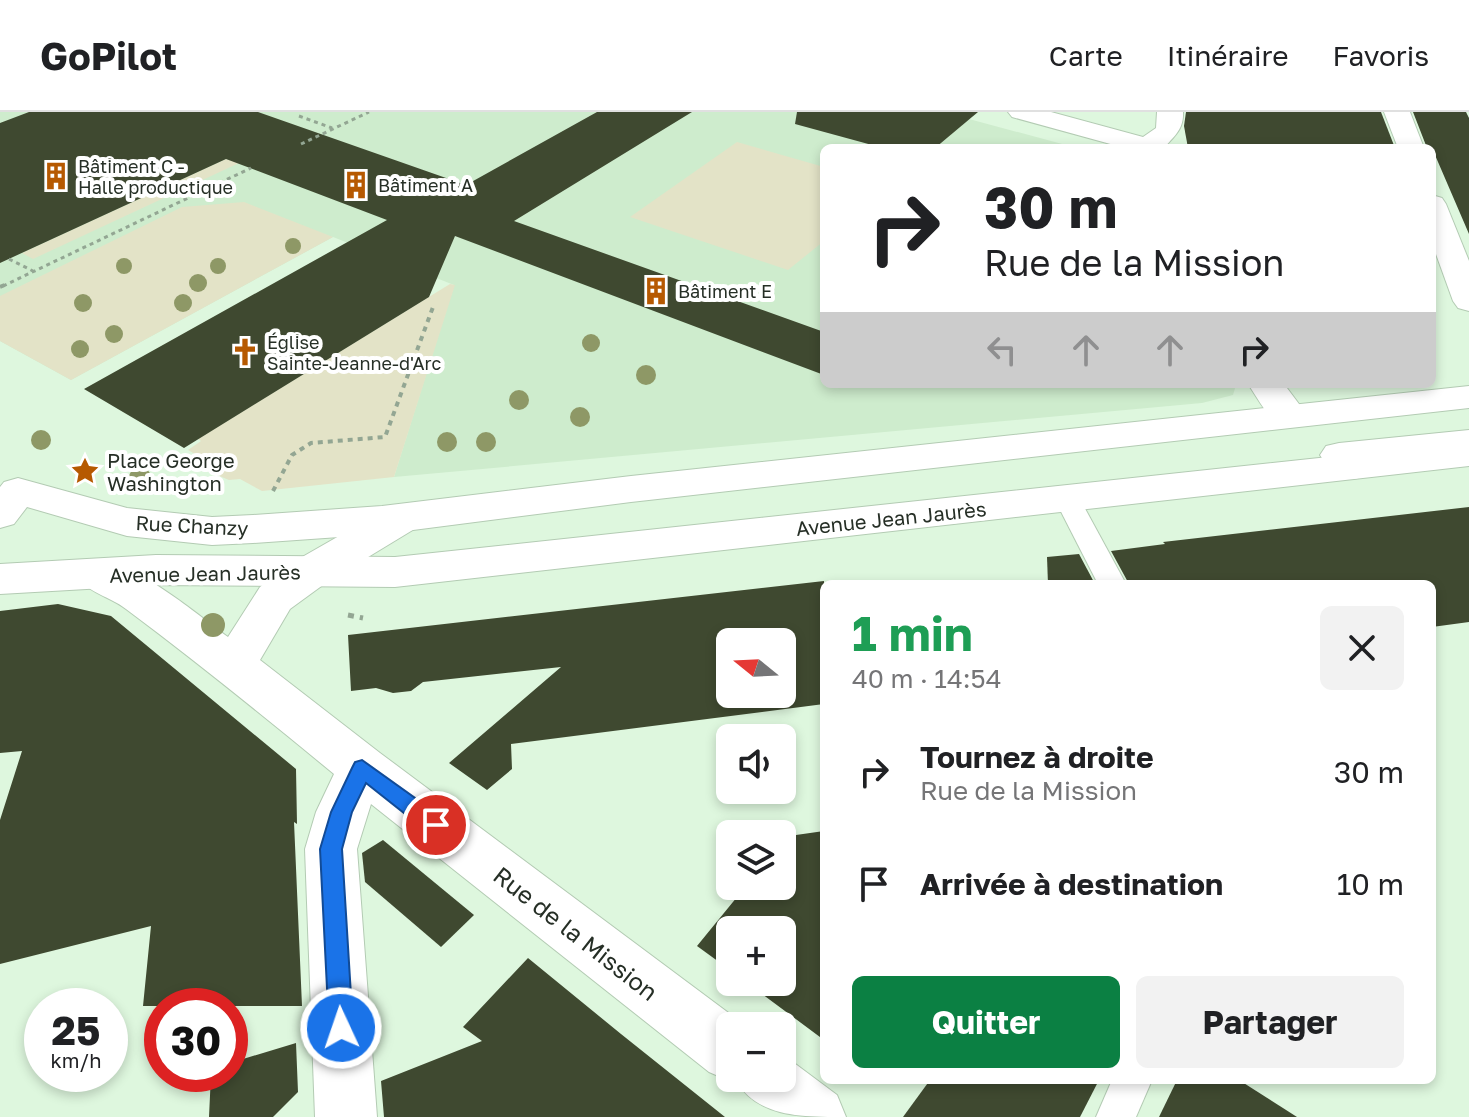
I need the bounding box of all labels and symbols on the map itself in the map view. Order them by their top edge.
place label: Bâtiment C - Halle productique [78,155,233,198]
building icon: Bâtiment C - Halle productique [41,161,71,191]
building icon: Bâtiment A [341,170,371,200]
place label: Bâtiment A [378,174,473,196]
building icon: Bâtiment E [641,276,671,306]
place label: Bâtiment E [678,280,772,302]
place label: Église Sainte-Jeanne-d'Arc [267,331,441,374]
church icon: Église Sainte-Jeanne-d'Arc [230,337,260,367]
place label: Place George Washington [107,448,235,495]
place icon: Place George Washington [70,456,100,486]
street label: Avenue Jean Jaurès [795,496,987,540]
street label: Rue Chanzy [135,510,249,540]
street label: Avenue Jean Jaurès [109,559,301,587]
north arrow [716,628,796,708]
pin [402,791,470,859]
street label: Rue de la Mission [488,860,664,1006]
position arrow [299,986,383,1070]
speed limit sign: 30 [144,988,248,1092]

